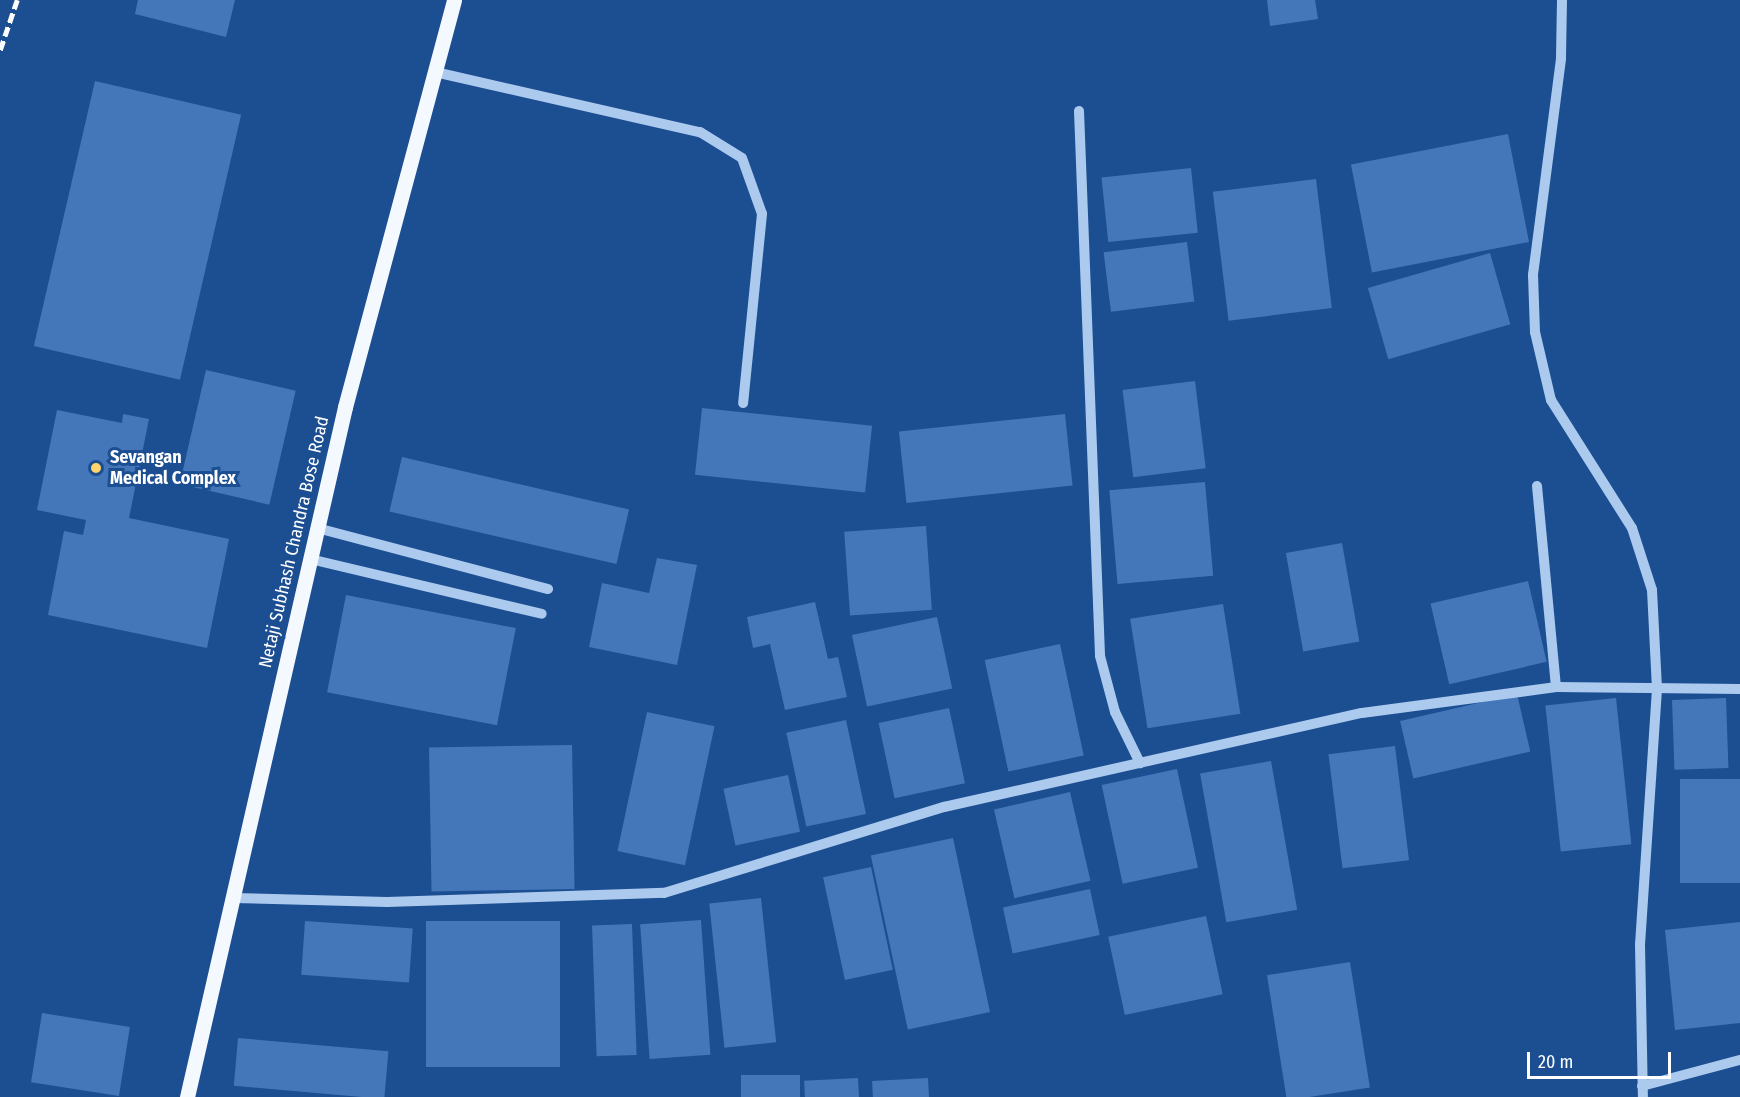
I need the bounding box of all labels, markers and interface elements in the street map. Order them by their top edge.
street label: Netaji Subhash Chandra Bose Road [254,414,334,670]
place label: Sevangan Medical Complex [110,447,236,490]
marker: Sevangan Medical Complex [87,459,105,477]
scale bar [1530,1040,1674,1078]
text: 20 m [1538,1051,1573,1073]

